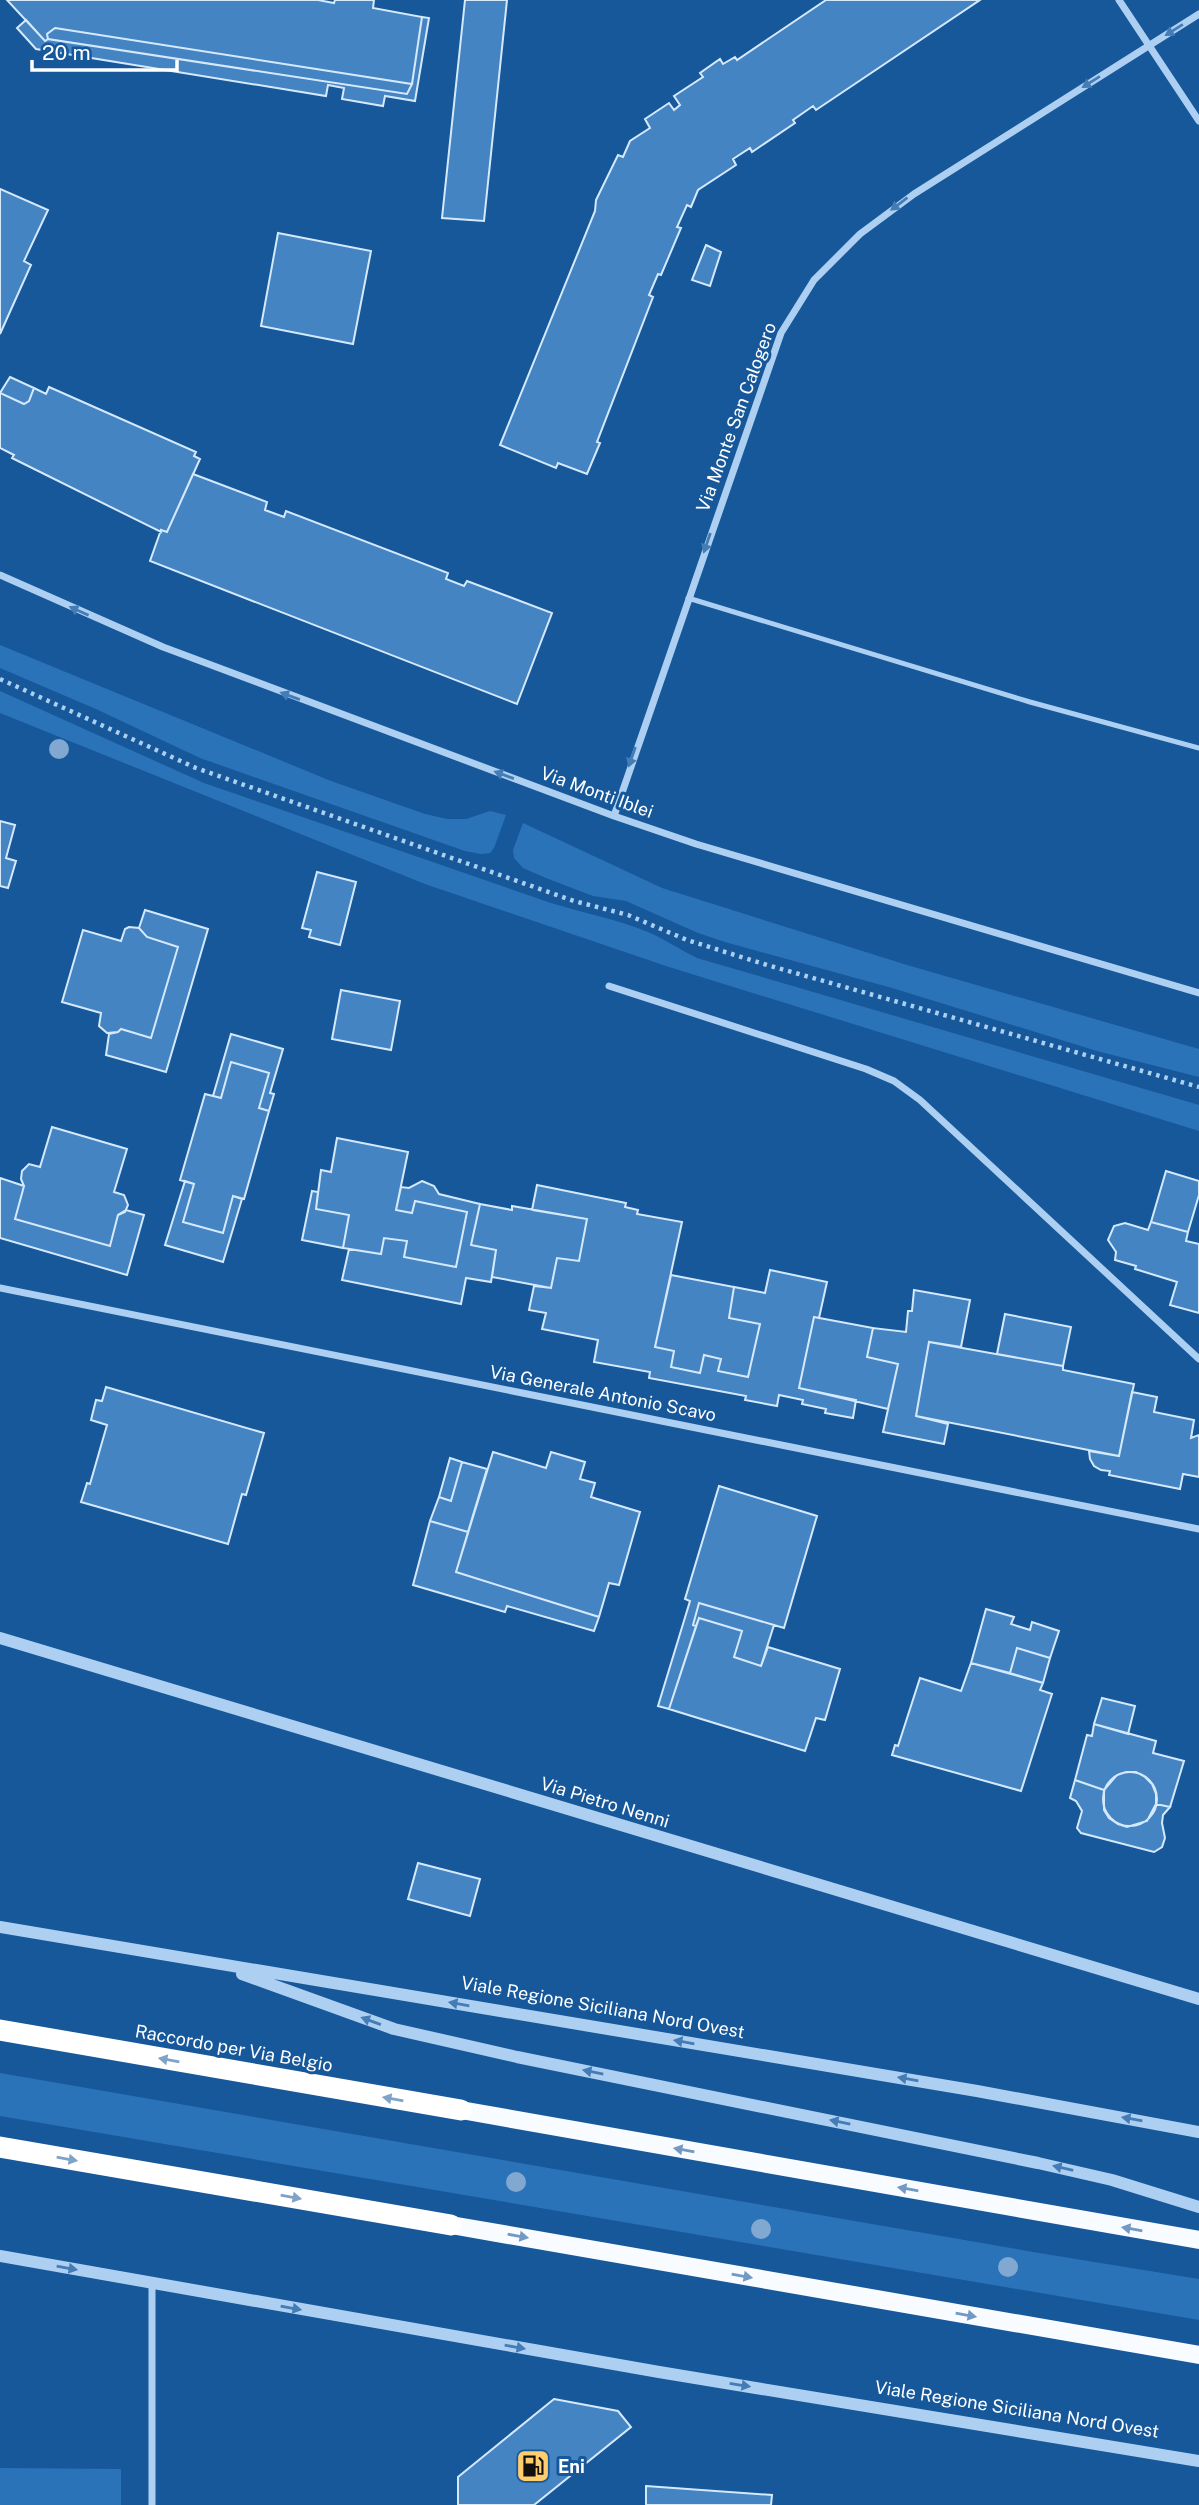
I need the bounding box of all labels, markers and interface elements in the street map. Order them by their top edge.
one-way arrow [1164,23,1184,36]
scale bar [32,28,177,72]
text: 20 m [42,40,91,65]
one-way arrow [1081,76,1101,89]
one-way arrow [890,197,908,211]
street label: Via Monte San Calogero [692,319,780,515]
one-way arrow [701,532,712,553]
one-way arrow [69,605,90,616]
one-way arrow [280,690,301,701]
one-way arrow [626,747,637,768]
street label: Via Monti Iblei [538,762,656,822]
one-way arrow [493,769,514,780]
street label: Via Generale Antonio Scavo [488,1361,718,1425]
street label: Via Pietro Nenni [538,1772,672,1832]
street label: Viale Regione Siciliana Nord Ovest [460,1972,746,2042]
one-way arrow [448,1998,470,2009]
one-way arrow [361,2015,382,2026]
street label: Raccordo per Via Belgio [134,2020,334,2076]
one-way arrow [672,2036,694,2047]
one-way arrow [158,2054,180,2065]
one-way arrow [582,2067,604,2078]
one-way arrow [897,2073,919,2084]
one-way arrow [382,2093,404,2104]
one-way arrow [1121,2114,1143,2125]
one-way arrow [829,2117,851,2128]
one-way arrow [673,2144,695,2155]
one-way arrow [56,2154,78,2165]
one-way arrow [1052,2163,1074,2174]
one-way arrow [897,2183,919,2194]
one-way arrow [281,2192,303,2203]
one-way arrow [1121,2223,1143,2234]
one-way arrow [507,2231,529,2242]
one-way arrow [56,2263,78,2274]
one-way arrow [731,2271,753,2282]
one-way arrow [280,2303,302,2314]
one-way arrow [955,2310,977,2321]
one-way arrow [504,2342,526,2353]
street label: Viale Regione Siciliana Nord Ovest [873,2376,1161,2442]
one-way arrow [729,2380,751,2391]
fuel station icon: Eni [514,2447,552,2485]
place label: Eni [558,2456,585,2477]

